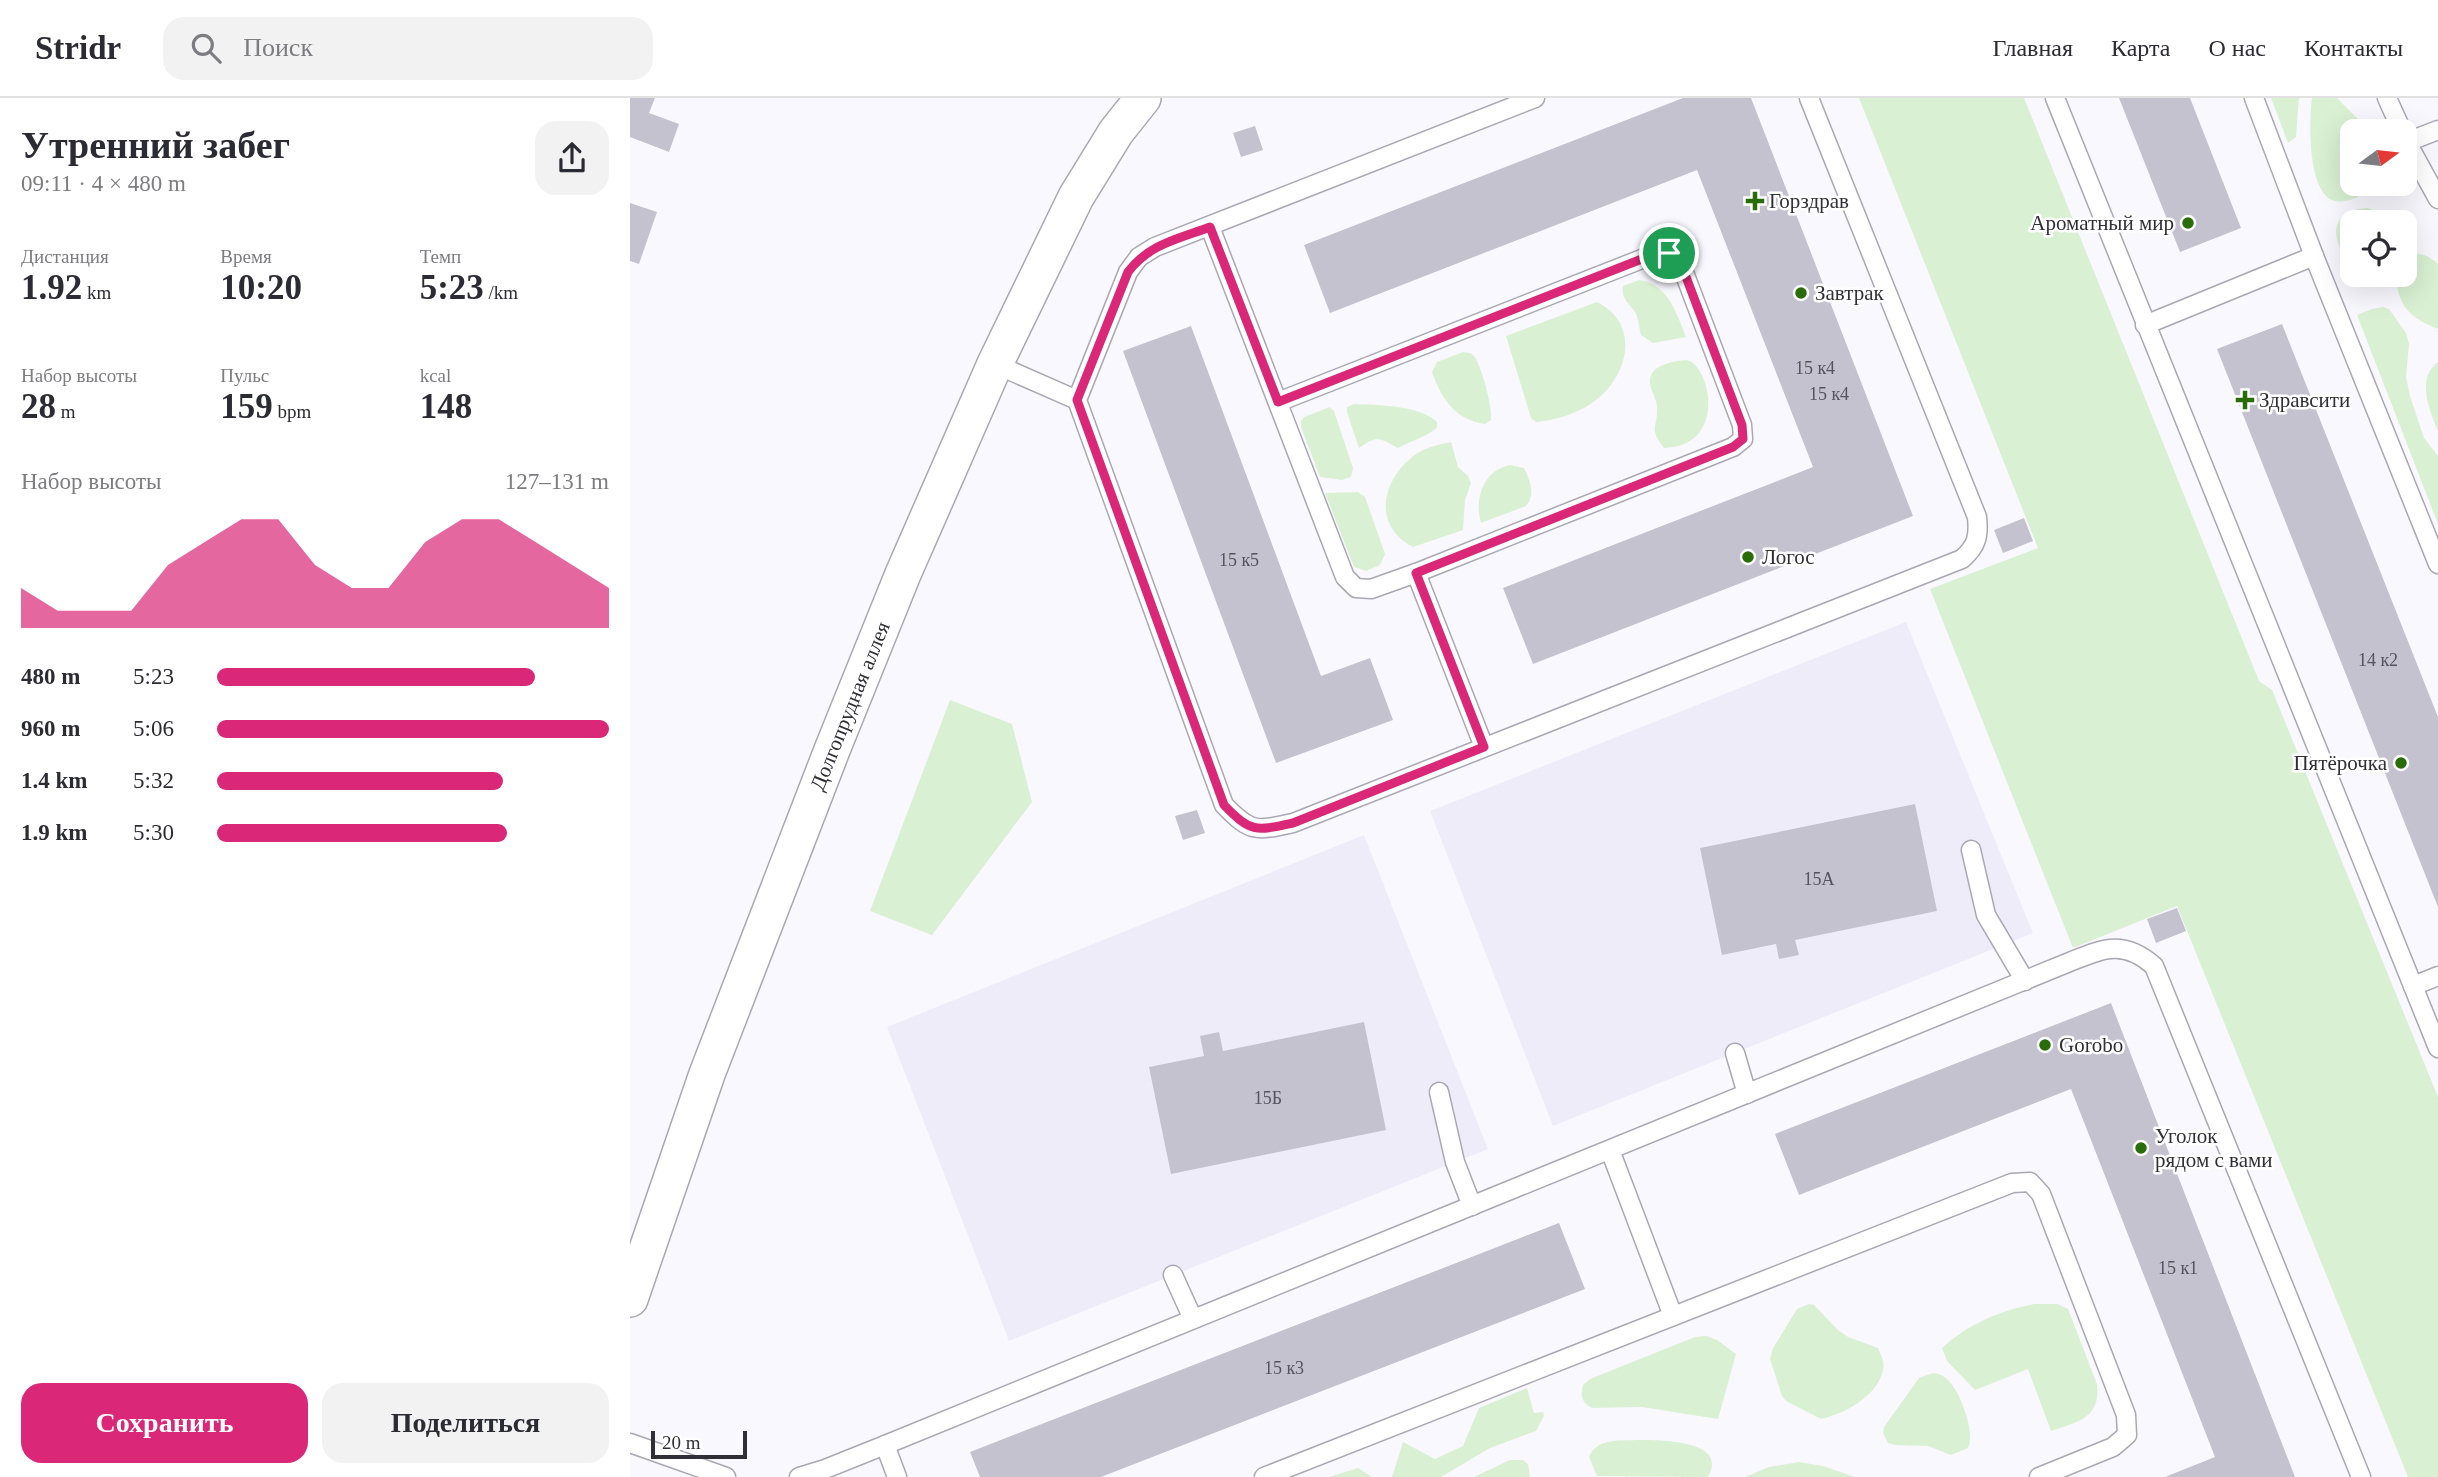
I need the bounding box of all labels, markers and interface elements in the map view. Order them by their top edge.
search box [163,17,653,80]
icon: search [187,29,225,67]
text: Stridr [35,30,121,66]
text: Поиск [243,33,313,62]
text: Главная [1992,35,2073,61]
text: Карта [2111,35,2170,61]
text: О нас [2208,35,2266,61]
text: Контакты [2304,35,2403,61]
north arrow [2340,119,2417,196]
map controls [2340,119,2417,287]
button: share [535,121,609,195]
text: Утренний забег [21,124,290,166]
text: 09:11 · 4 × 480 m [21,171,186,196]
place label: Горздрав [1769,189,1849,213]
marker: Горздрав [1747,193,1763,209]
button: locate [2340,210,2417,287]
place label: Ароматный мир [2030,211,2174,235]
marker: Ароматный мир [2180,215,2196,231]
pin [1639,223,1699,283]
icon: arrive [1650,234,1688,272]
text: Дистанция [21,246,109,267]
text: Время [220,246,272,267]
text: Темп [420,246,461,267]
text: 1.92 [21,268,82,307]
text: 10:20 [220,268,302,307]
text: 5:23 [420,268,484,307]
place label: Завтрак [1815,281,1884,305]
text: km [82,282,111,303]
text: /km [484,282,518,303]
marker: Завтрак [1793,285,1809,301]
house number: 15 к4 [1795,358,1835,378]
text: Набор высоты [21,365,137,386]
text: Пульс [220,365,269,386]
text: kcal [420,365,451,386]
house number: 15 к4 [1809,384,1849,404]
text: 28 [21,387,56,426]
text: 159 [220,387,273,426]
text: 148 [420,387,472,426]
place label: Здравсити [2259,388,2350,412]
marker: Здравсити [2237,392,2253,408]
text: m [56,401,76,422]
text: bpm [273,401,311,422]
text: Набор высоты [21,469,162,494]
text: 127–131 m [505,469,609,494]
place label: Логос [1762,545,1815,569]
marker: Логос [1740,549,1756,565]
house number: 15 к5 [1219,550,1259,570]
street label: Долгопрудная аллея [805,618,895,794]
house number: 14 к2 [2358,650,2398,670]
text: 480 m [21,664,80,689]
text: 5:23 [133,664,174,689]
text: 960 m [21,716,80,741]
text: 5:06 [133,716,174,741]
place label: Пятёрочка [2293,751,2388,775]
marker: Пятёрочка [2393,755,2409,771]
text: 1.4 km [21,768,87,793]
text: 5:32 [133,768,174,793]
text: 1.9 km [21,820,87,845]
text: 5:30 [133,820,174,845]
house number: 15А [1804,869,1835,889]
place label: Gorobo [2059,1033,2123,1057]
marker: Gorobo [2037,1037,2053,1053]
house number: 15Б [1254,1088,1282,1108]
place label: Уголок рядом с вами [2155,1124,2273,1172]
marker: Уголок рядом с вами [2133,1140,2149,1156]
house number: 15 к1 [2158,1258,2198,1278]
house number: 15 к3 [1264,1358,1304,1378]
button: Сохранить [21,1383,308,1463]
button: Поделиться [322,1383,609,1463]
scale bar [651,1428,747,1460]
text: 20 m [662,1432,701,1453]

